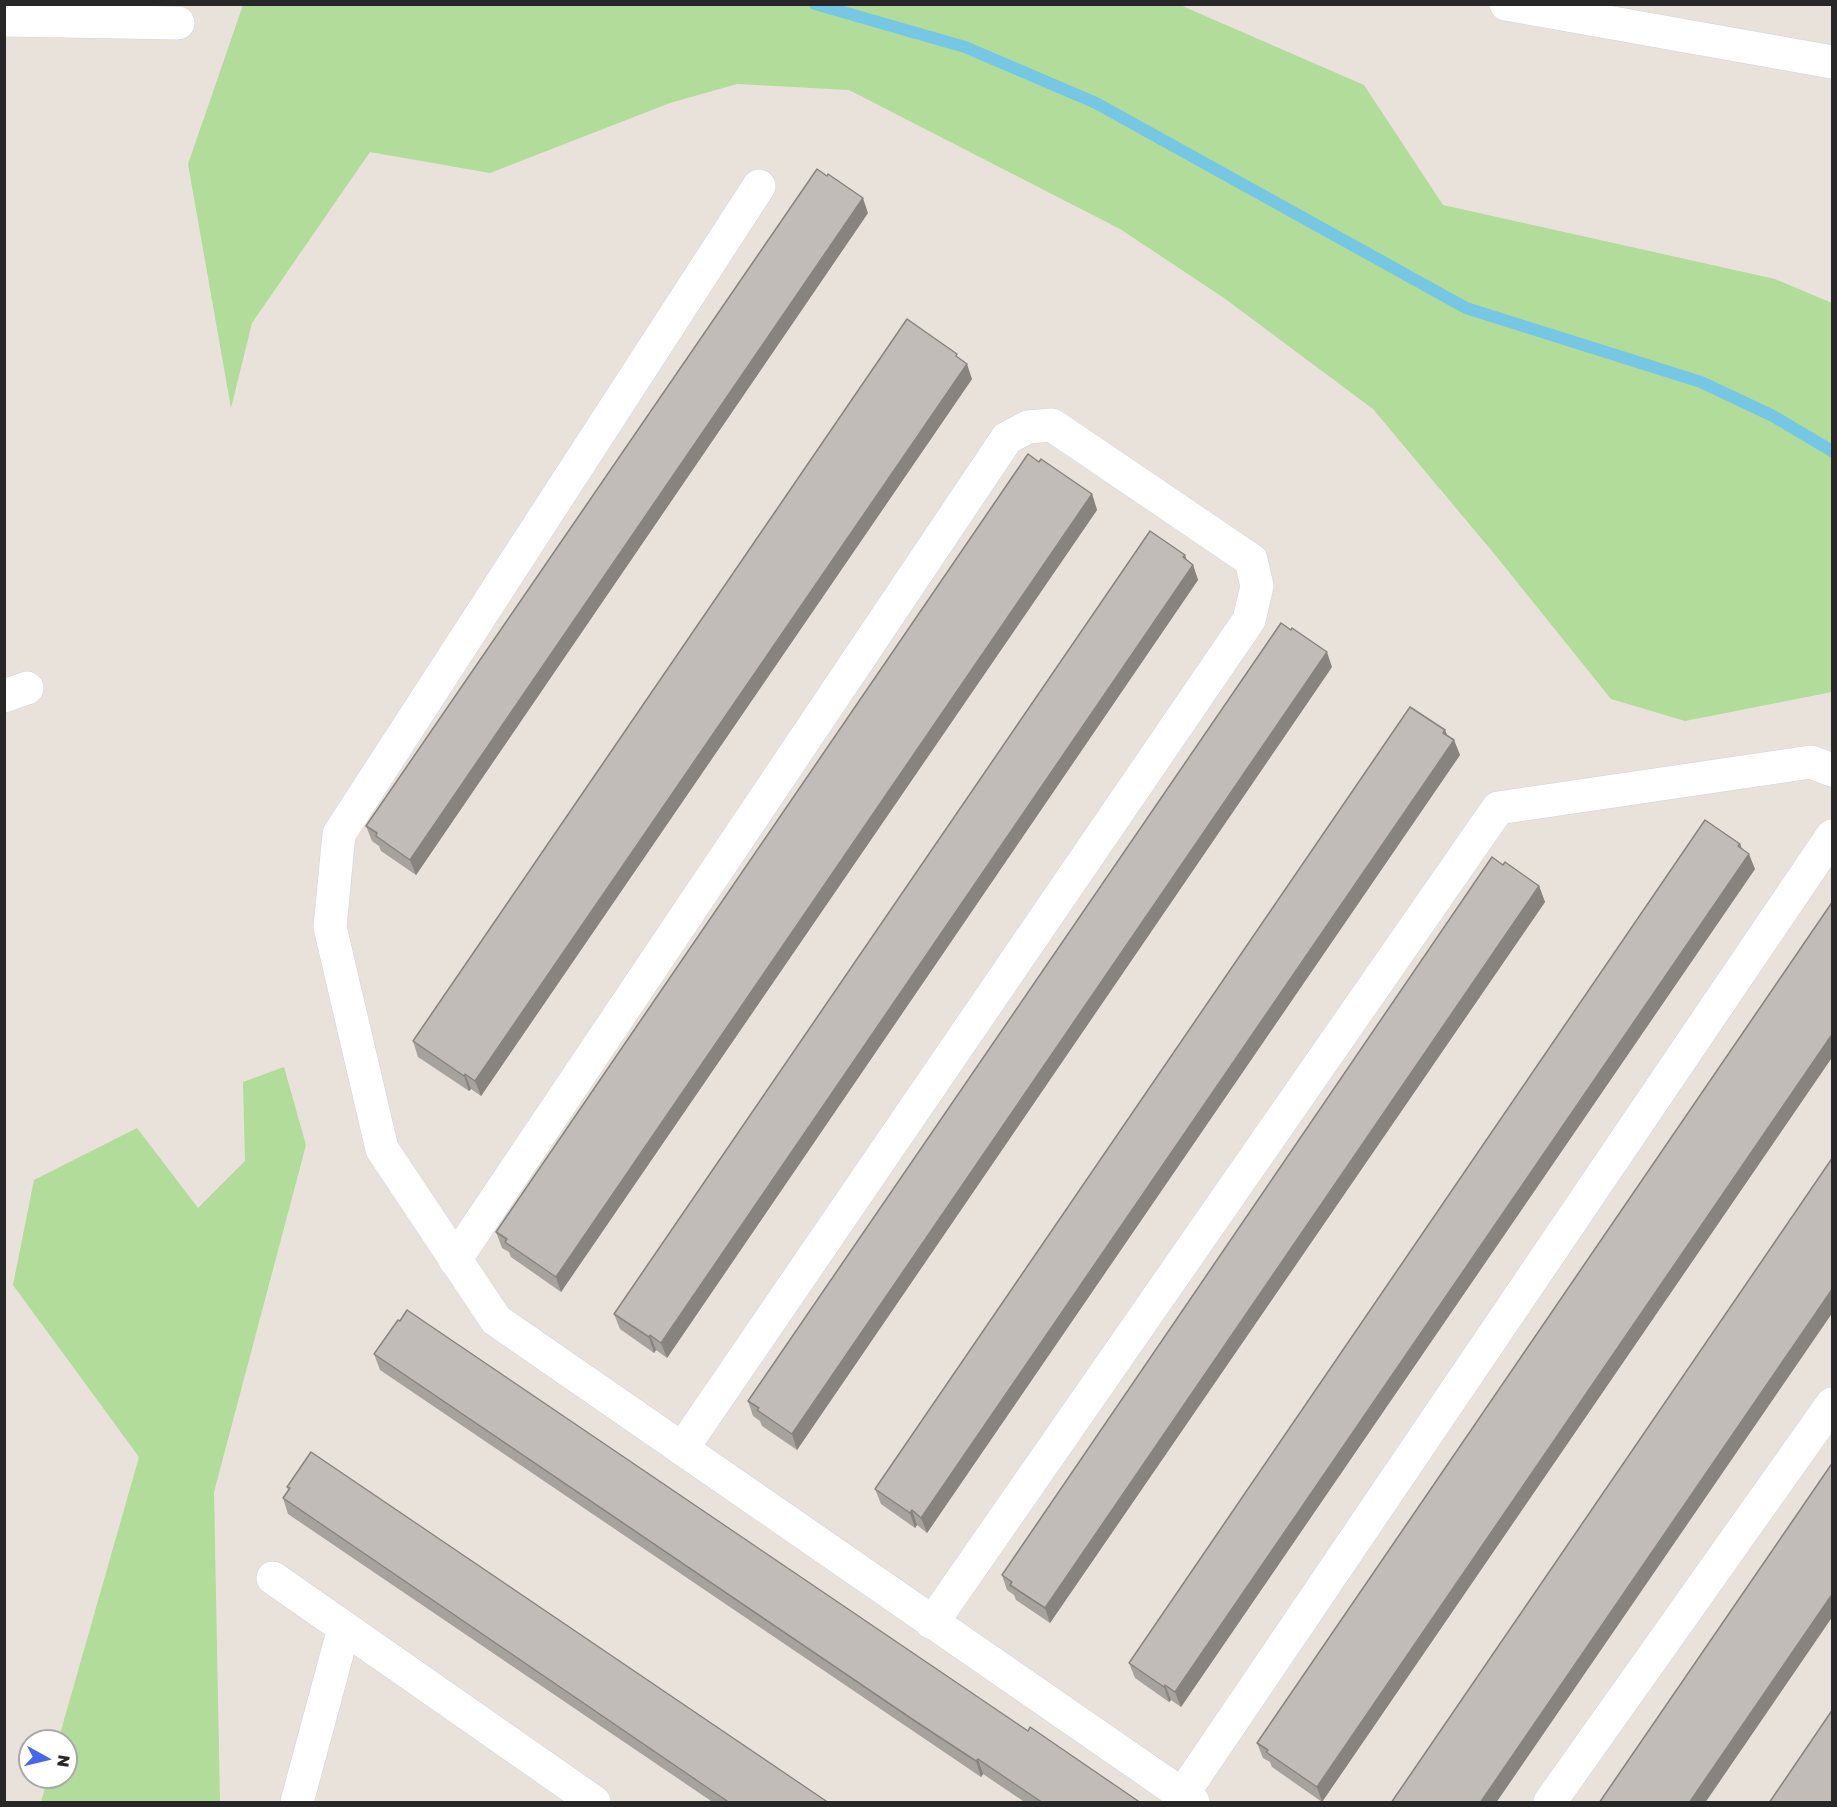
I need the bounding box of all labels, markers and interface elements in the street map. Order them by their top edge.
north arrow [18,1729,78,1789]
text: N [53,1754,75,1769]

